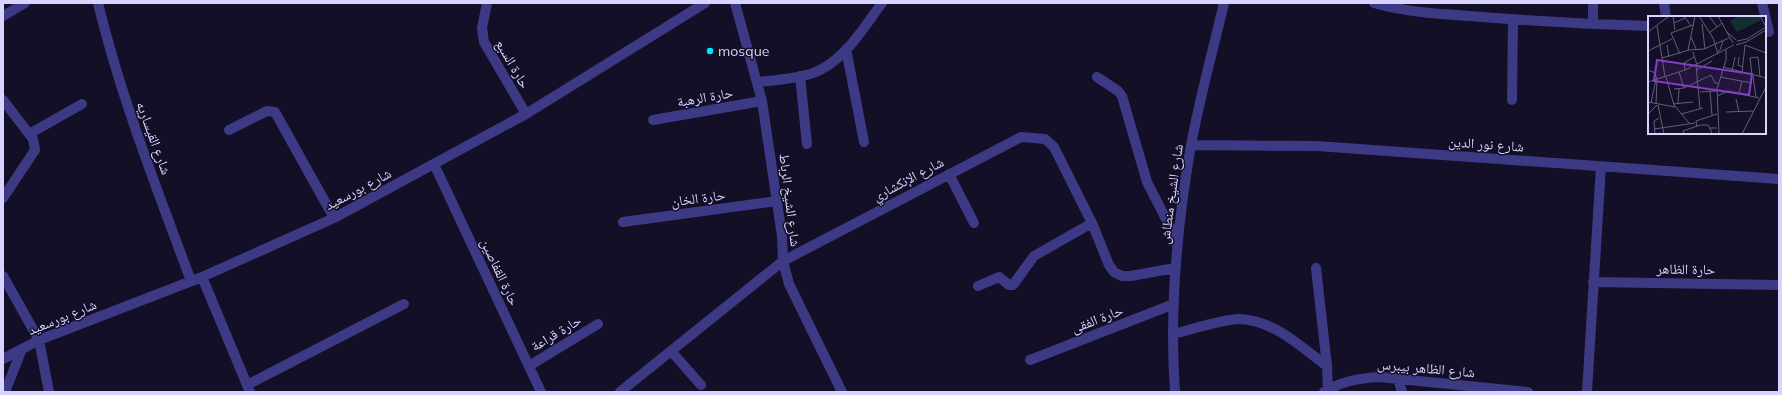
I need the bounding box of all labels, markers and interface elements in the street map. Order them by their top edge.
inset map [1648,16,1766,134]
street label: حارة السبع [491,36,534,92]
place label: mosque [718,42,769,60]
marker: mosque [705,46,715,56]
street label: حارة الرهبة [676,83,735,111]
street label: شارع القيساريه [132,99,176,177]
street label: شارع نور الدين [1448,132,1524,157]
street label: شارع الشيخ منطاش [1155,143,1188,245]
street label: شارع الشيخ الرباط [774,152,805,248]
street label: شارع الإنكشاري [869,153,948,208]
street label: شارع بورسعيد [322,164,395,215]
street label: حارة الخان [670,185,726,211]
street label: حارة القفاصين [477,236,523,309]
street label: حارة الظاهر [1656,259,1716,279]
street label: شارع بورسعيد [25,295,99,340]
street label: حارة الفقى [1069,301,1126,337]
street label: حارة قراعة [528,311,584,355]
street label: شارع الظاهر بيبرس [1376,355,1476,382]

